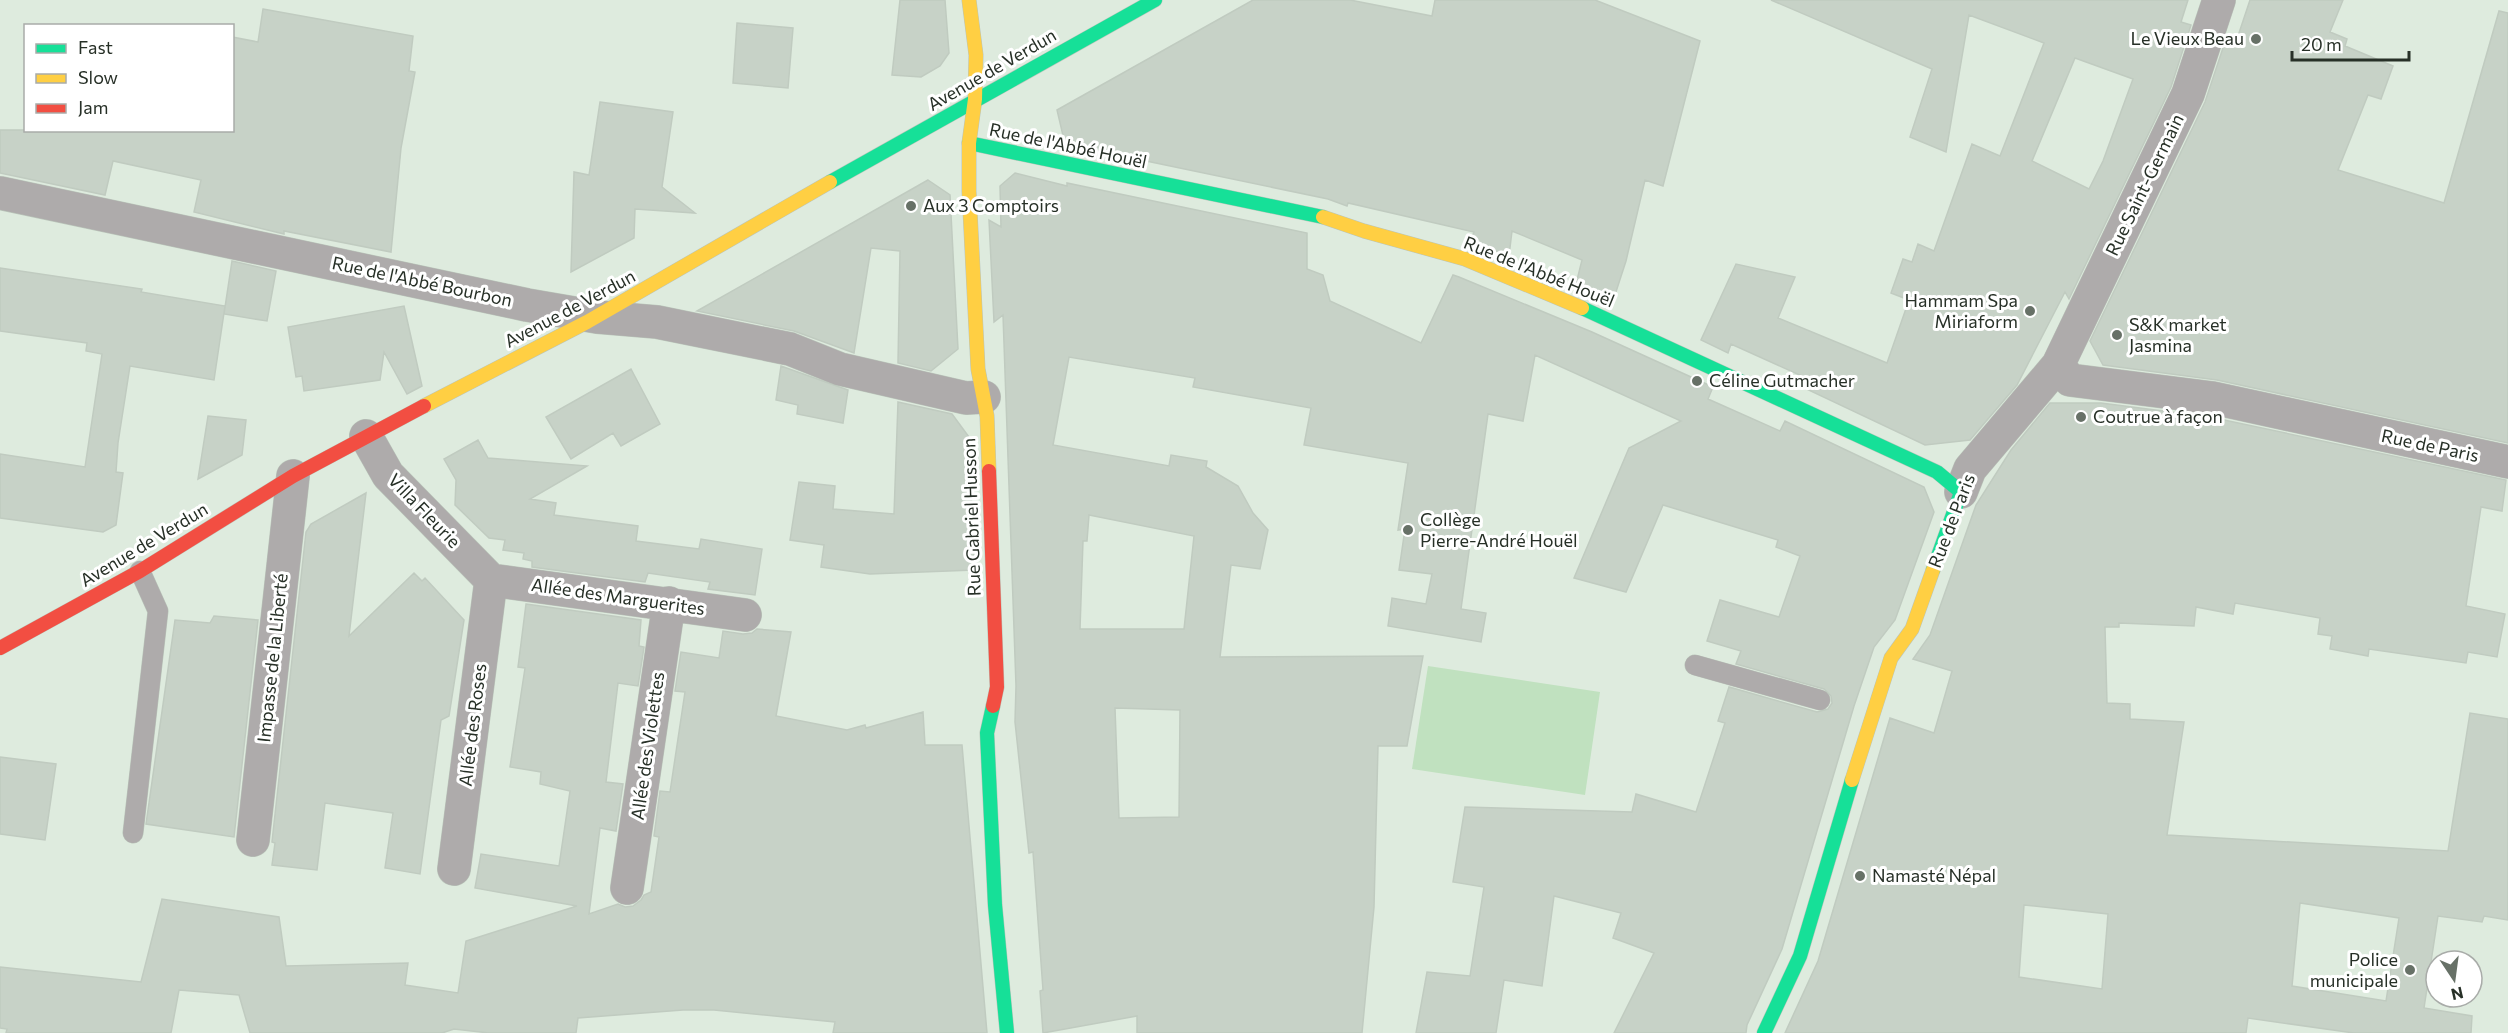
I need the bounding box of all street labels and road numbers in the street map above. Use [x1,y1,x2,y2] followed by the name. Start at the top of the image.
[923,23,1060,115] street label: Avenue de Verdun
[2100,110,2188,259] street label: Rue Saint-Germain
[987,118,1149,172] street label: Rue de l'Abbé Houël
[1461,231,1618,311] street label: Rue de l'Abbé Houël
[330,251,514,311] street label: Rue de l'Abbé Bourbon
[500,264,639,352] street label: Avenue de Verdun
[2379,424,2481,466] street label: Rue de Paris
[957,437,985,597] street label: Rue Gabriel Husson
[384,469,466,552] street label: Villa Fleurie
[1923,470,1979,571] street label: Rue de Paris
[76,497,211,591] street label: Avenue de Verdun
[252,572,292,744] street label: Impasse de la Liberté
[530,573,706,619] street label: Allée des Marguerites
[454,662,490,787] street label: Allée des Roses
[626,670,668,821] street label: Allée des Violettes

